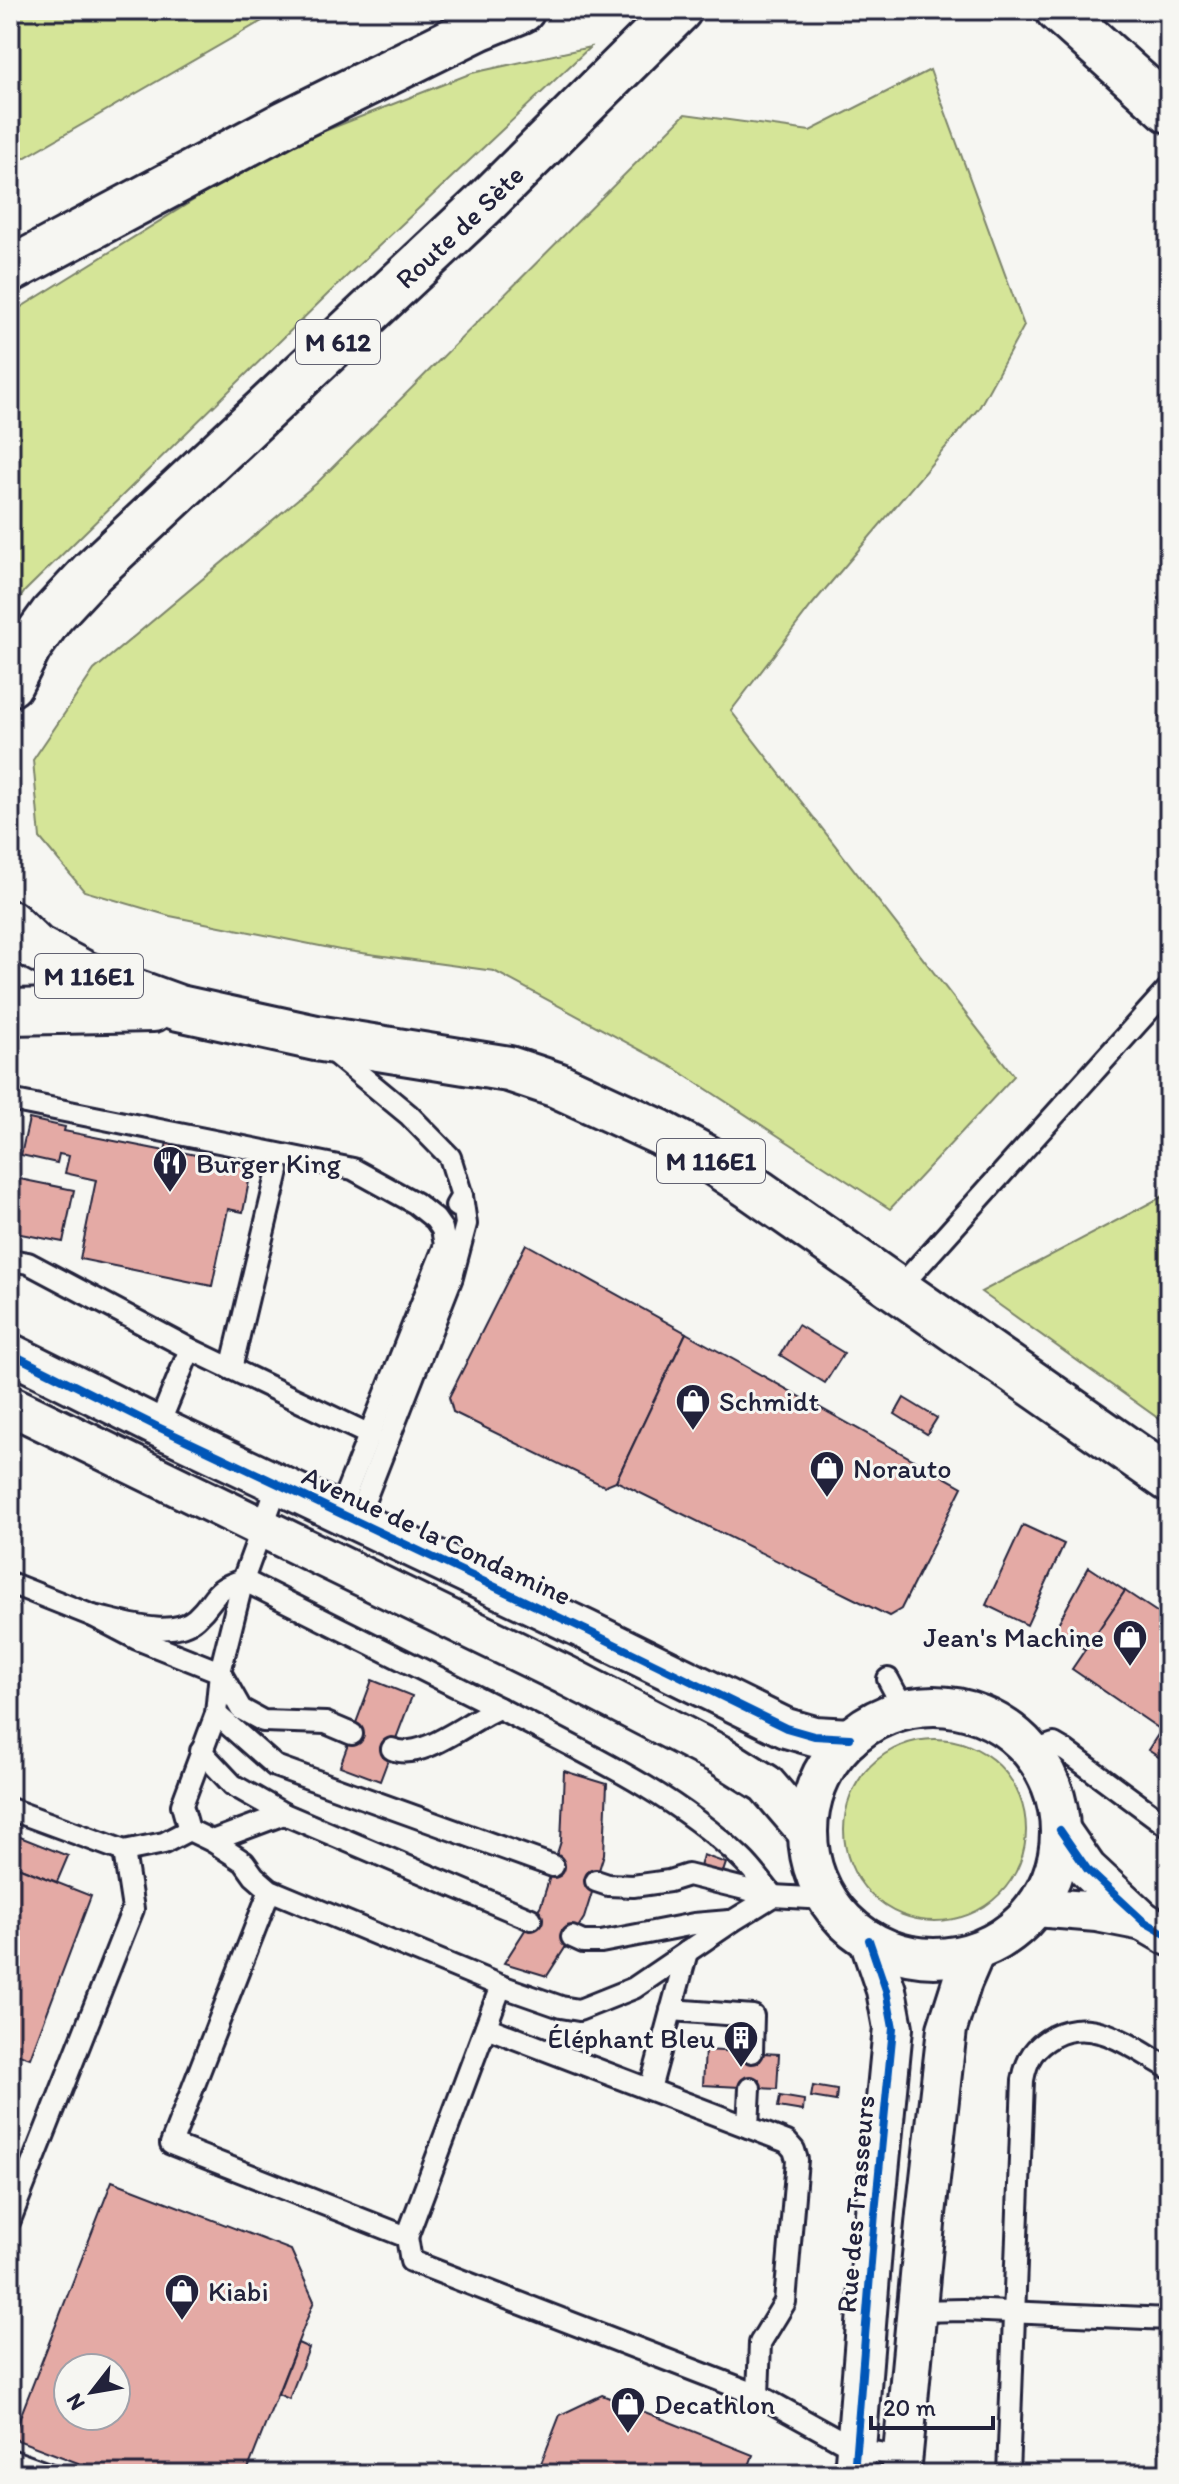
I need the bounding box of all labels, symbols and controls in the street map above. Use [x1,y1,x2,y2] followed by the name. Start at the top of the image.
[388,158,531,296] street label: Route de Sète
[296,320,380,364] road number: M 612
[35,954,143,998] road number: M 116E1
[657,1139,765,1183] road number: M 116E1
[151,1144,189,1194] restaurant icon: Burger King
[196,1146,341,1180] place label: Burger King
[674,1382,712,1432] shop icon: Schmidt
[719,1384,819,1418] place label: Schmidt
[808,1449,846,1499] shop icon: Norauto
[853,1451,952,1485] place label: Norauto
[297,1458,577,1612] street label: Avenue de la Condamine
[1111,1618,1149,1668] shop icon: Jean's Machine
[923,1620,1104,1654] place label: Jean's Machine
[722,2019,760,2069] building icon: Éléphant Bleu
[548,2021,715,2055] place label: Éléphant Bleu
[829,2094,881,2314] street label: Rue des Trasseurs
[163,2272,201,2322] shop icon: Kiabi
[208,2274,269,2308] place label: Kiabi
[52,2352,132,2432] north arrow
[871,2380,993,2430] scale bar
[609,2385,647,2435] shop icon: Decathlon
[654,2387,775,2421] place label: Decathlon
[60,2389,91,2415] text: N
[883,2393,936,2422] text: 20 m

